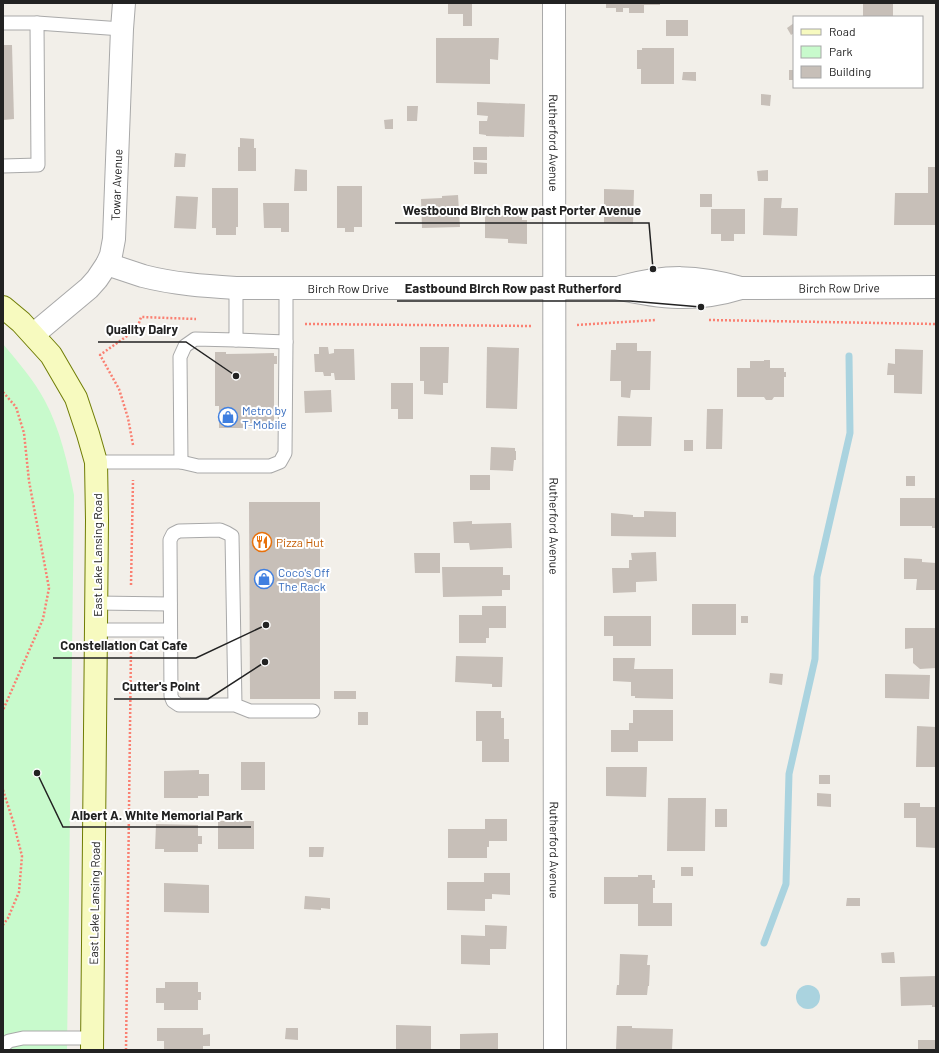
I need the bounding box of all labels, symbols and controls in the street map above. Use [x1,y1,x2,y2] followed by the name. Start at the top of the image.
[793,16,923,88] legend
[829,24,856,38] text: Road
[829,44,853,58] text: Park
[829,64,871,78] text: Building
[547,94,561,192] street label: Rutherford Avenue
[108,149,124,221] street label: Towar Avenue
[395,198,649,223] callout: Westbound Birch Row past Porter Avenue
[403,202,641,218] text: Westbound Birch Row past Porter Avenue
[397,276,630,301] callout: Eastbound Birch Row past Rutherford
[405,280,621,296] text: Eastbound Birch Row past Rutherford
[798,280,880,295] street label: Birch Row Drive
[307,281,389,295] street label: Birch Row Drive
[98,317,186,342] callout: Quality Dairy
[106,321,178,337] text: Quality Dairy
[242,403,287,431] place label: Metro by T-Mobile
[217,406,239,428] shop icon: Metro by T-Mobile
[547,477,562,575] street label: Rutherford Avenue
[90,493,104,617] street label: East Lake Lansing Road
[251,531,273,553] restaurant icon: Pizza Hut
[276,535,324,549] place label: Pizza Hut
[278,565,330,593] place label: Coco's Off The Rack
[253,568,275,590] shop icon: Coco's Off The Rack
[53,633,196,658] callout: Constellation Cat Cafe
[60,637,188,653] text: Constellation Cat Cafe
[114,674,208,699] callout: Cutter's Point
[122,678,200,694] text: Cutter's Point
[548,801,562,899] street label: Rutherford Avenue
[63,802,251,827] callout: Albert A. White Memorial Park
[71,807,243,823] text: Albert A. White Memorial Park
[86,841,102,965] street label: East Lake Lansing Road

